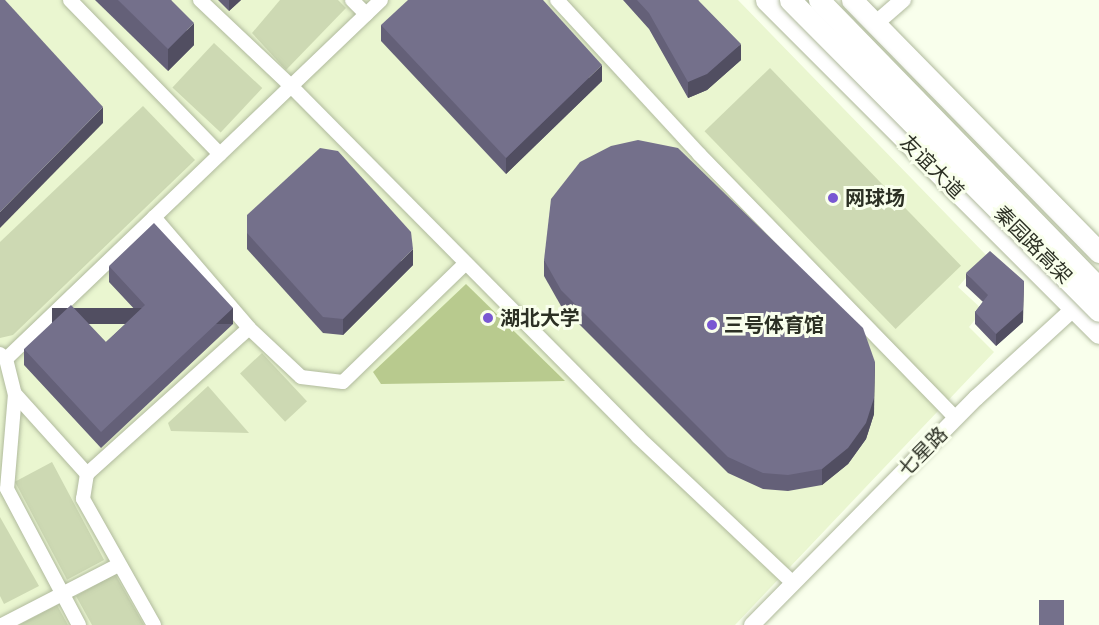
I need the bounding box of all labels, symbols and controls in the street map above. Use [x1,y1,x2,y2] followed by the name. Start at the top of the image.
[895,130,969,204] street label: 友谊大道
[845,186,905,210] place label: 网球场
[826,191,840,205] marker: 网球场
[989,201,1077,289] street label: 秦园路高架
[500,306,580,330] place label: 湖北大学
[481,311,495,325] marker: 湖北大学
[724,313,824,337] place label: 三号体育馆
[705,318,719,332] marker: 三号体育馆
[893,422,953,482] street label: 七星路

